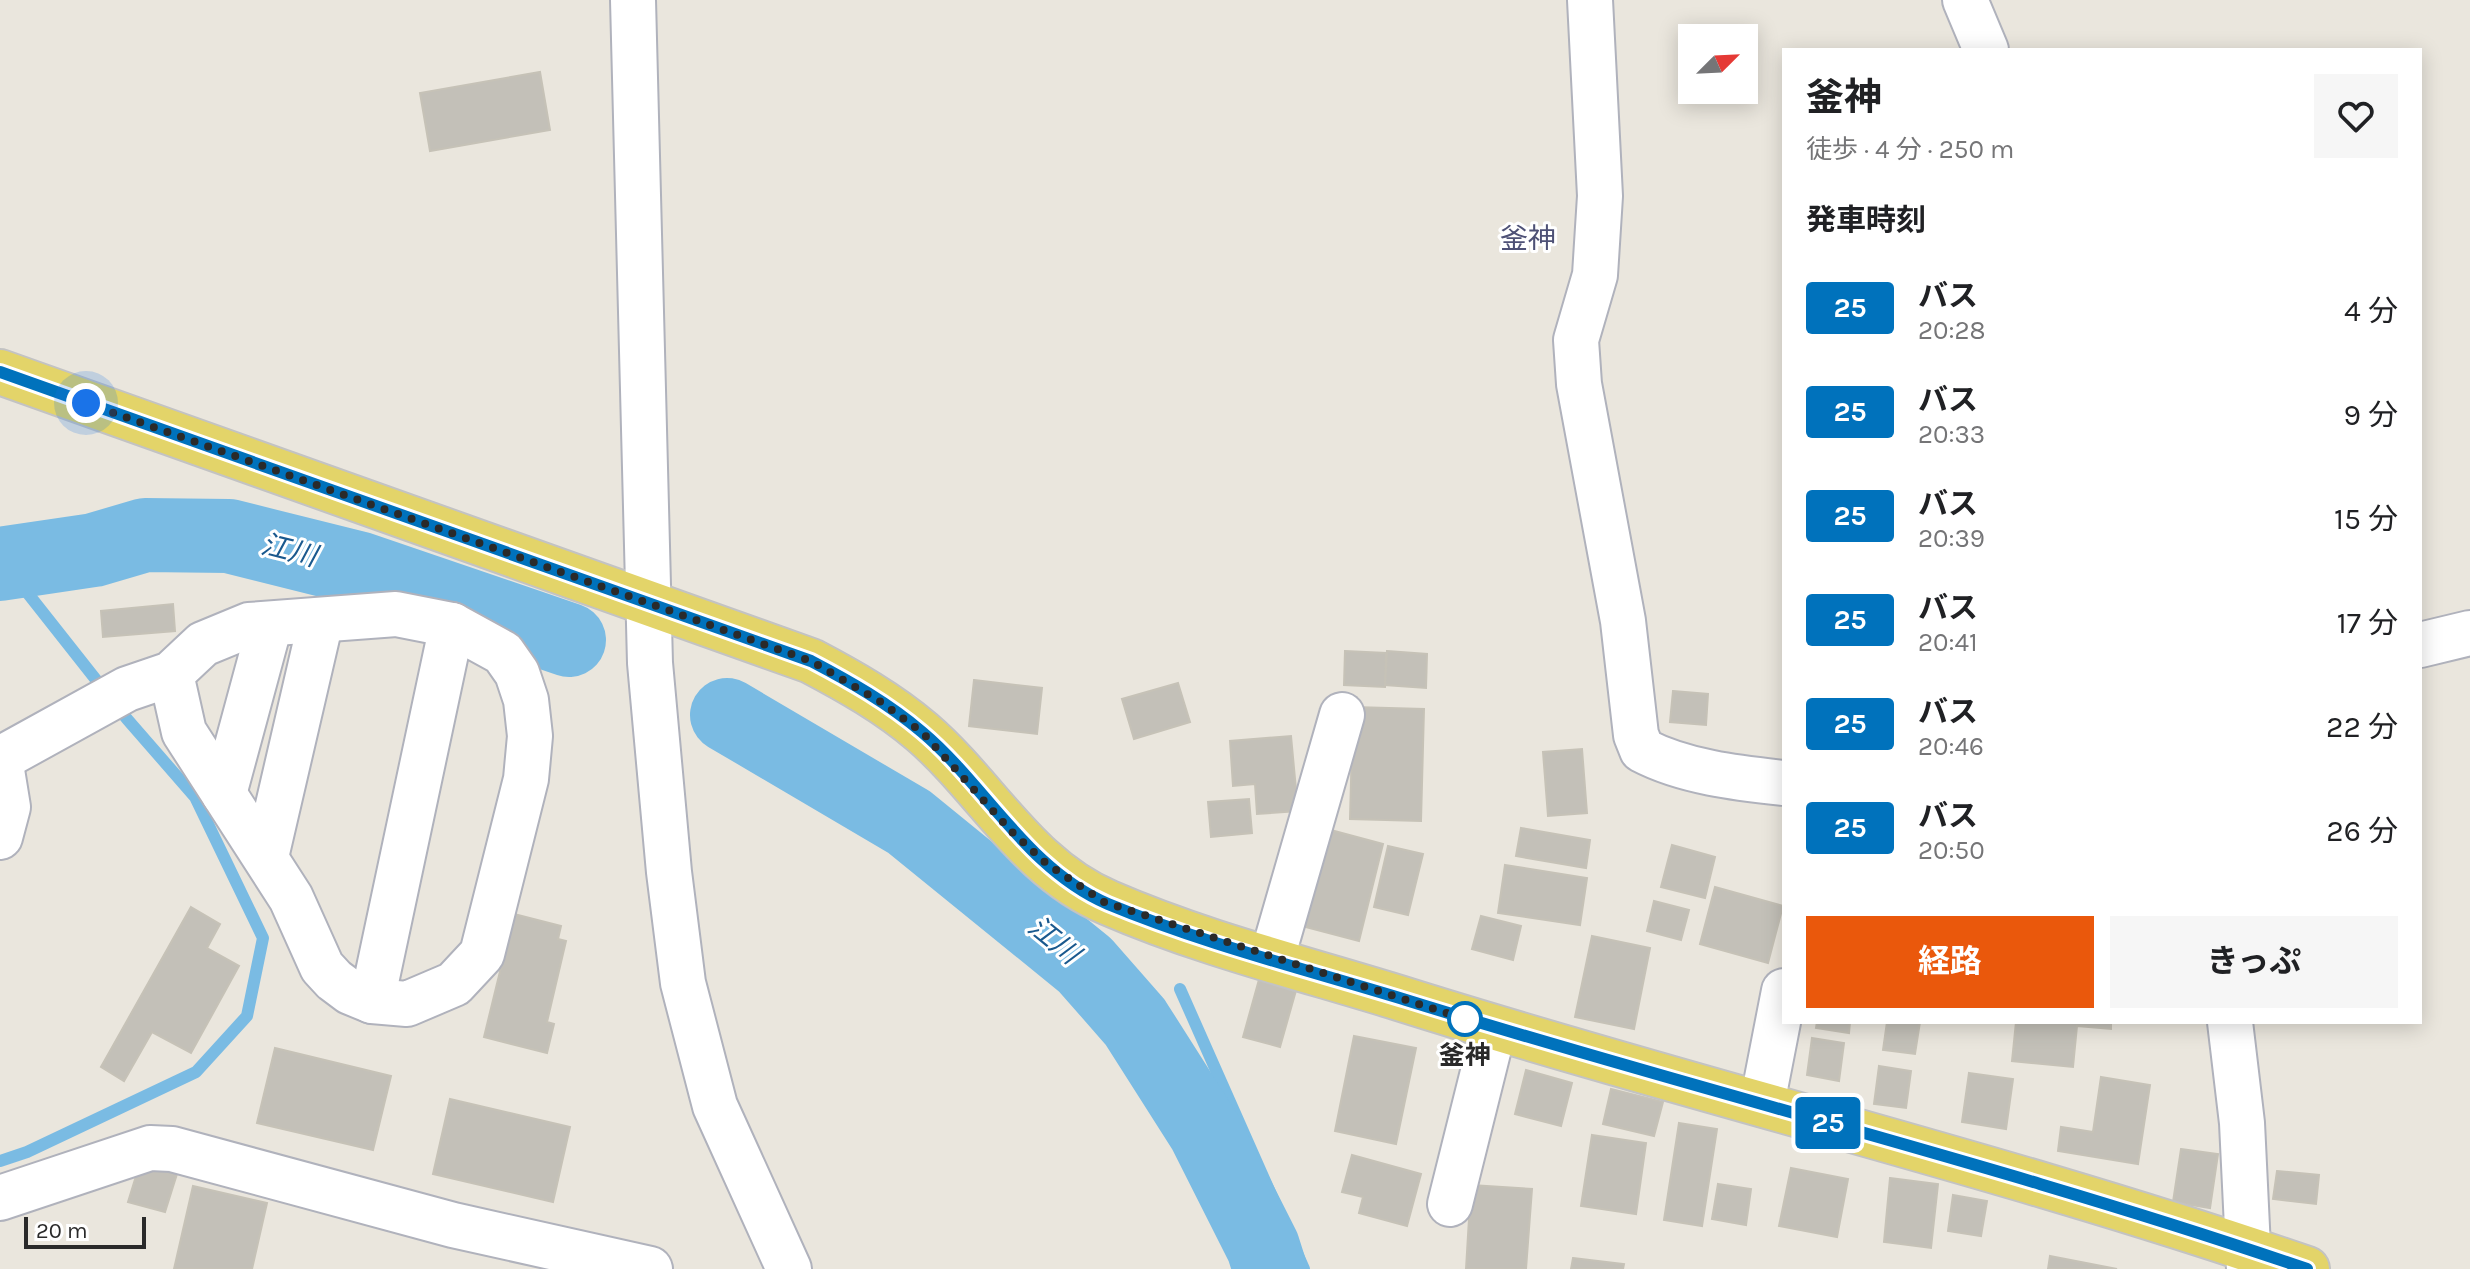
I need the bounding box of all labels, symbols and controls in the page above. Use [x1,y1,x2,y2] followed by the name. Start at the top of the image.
[1678,24,1758,104] north arrow
[1678,24,1758,104] map controls
[2314,74,2398,158] button: heart
[1806,75,1882,120] text: 釜神
[1806,134,2014,165] text: 徒歩 · 4 分 · 250 m
[1806,202,1926,238] text: 発車時刻
[1500,222,1556,255] district label: 釜神
[1918,278,1978,314] text: バス
[1833,291,1867,324] text: 25
[2344,293,2398,329] text: 4 分
[1918,315,1986,346] text: 20:28
[1918,382,1978,418] text: バス
[66,383,106,423] your location
[1833,395,1867,428] text: 25
[2343,397,2398,433] text: 9 分
[1918,419,1985,450] text: 20:33
[1918,486,1978,522] text: バス
[1833,499,1867,532] text: 25
[2334,501,2398,537] text: 15 分
[1918,523,1985,554] text: 20:39
[258,527,323,574] water label: 江川
[1918,590,1978,626] text: バス
[1833,603,1867,636] text: 25
[2337,605,2398,641] text: 17 分
[1918,627,1978,658] text: 20:41
[1918,694,1978,730] text: バス
[1833,707,1867,740] text: 25
[2326,709,2398,745] text: 22 分
[1918,731,1984,762] text: 20:46
[1918,798,1978,834] text: バス
[1833,811,1867,844] text: 25
[2326,813,2398,849] text: 26 分
[1918,835,1985,866] text: 20:50
[1022,910,1088,972] water label: 江川
[1806,916,2094,1008] button: 経路
[2110,916,2398,1008] button: きっぷ
[1448,1002,1482,1036] marker: 釜神
[1439,1040,1491,1071] place label: 釜神
[1792,1097,1864,1149] line badge: 25
[1811,1106,1845,1139] text: 25
[24,1213,146,1249] scale bar
[36,1218,88,1244] text: 20 m

